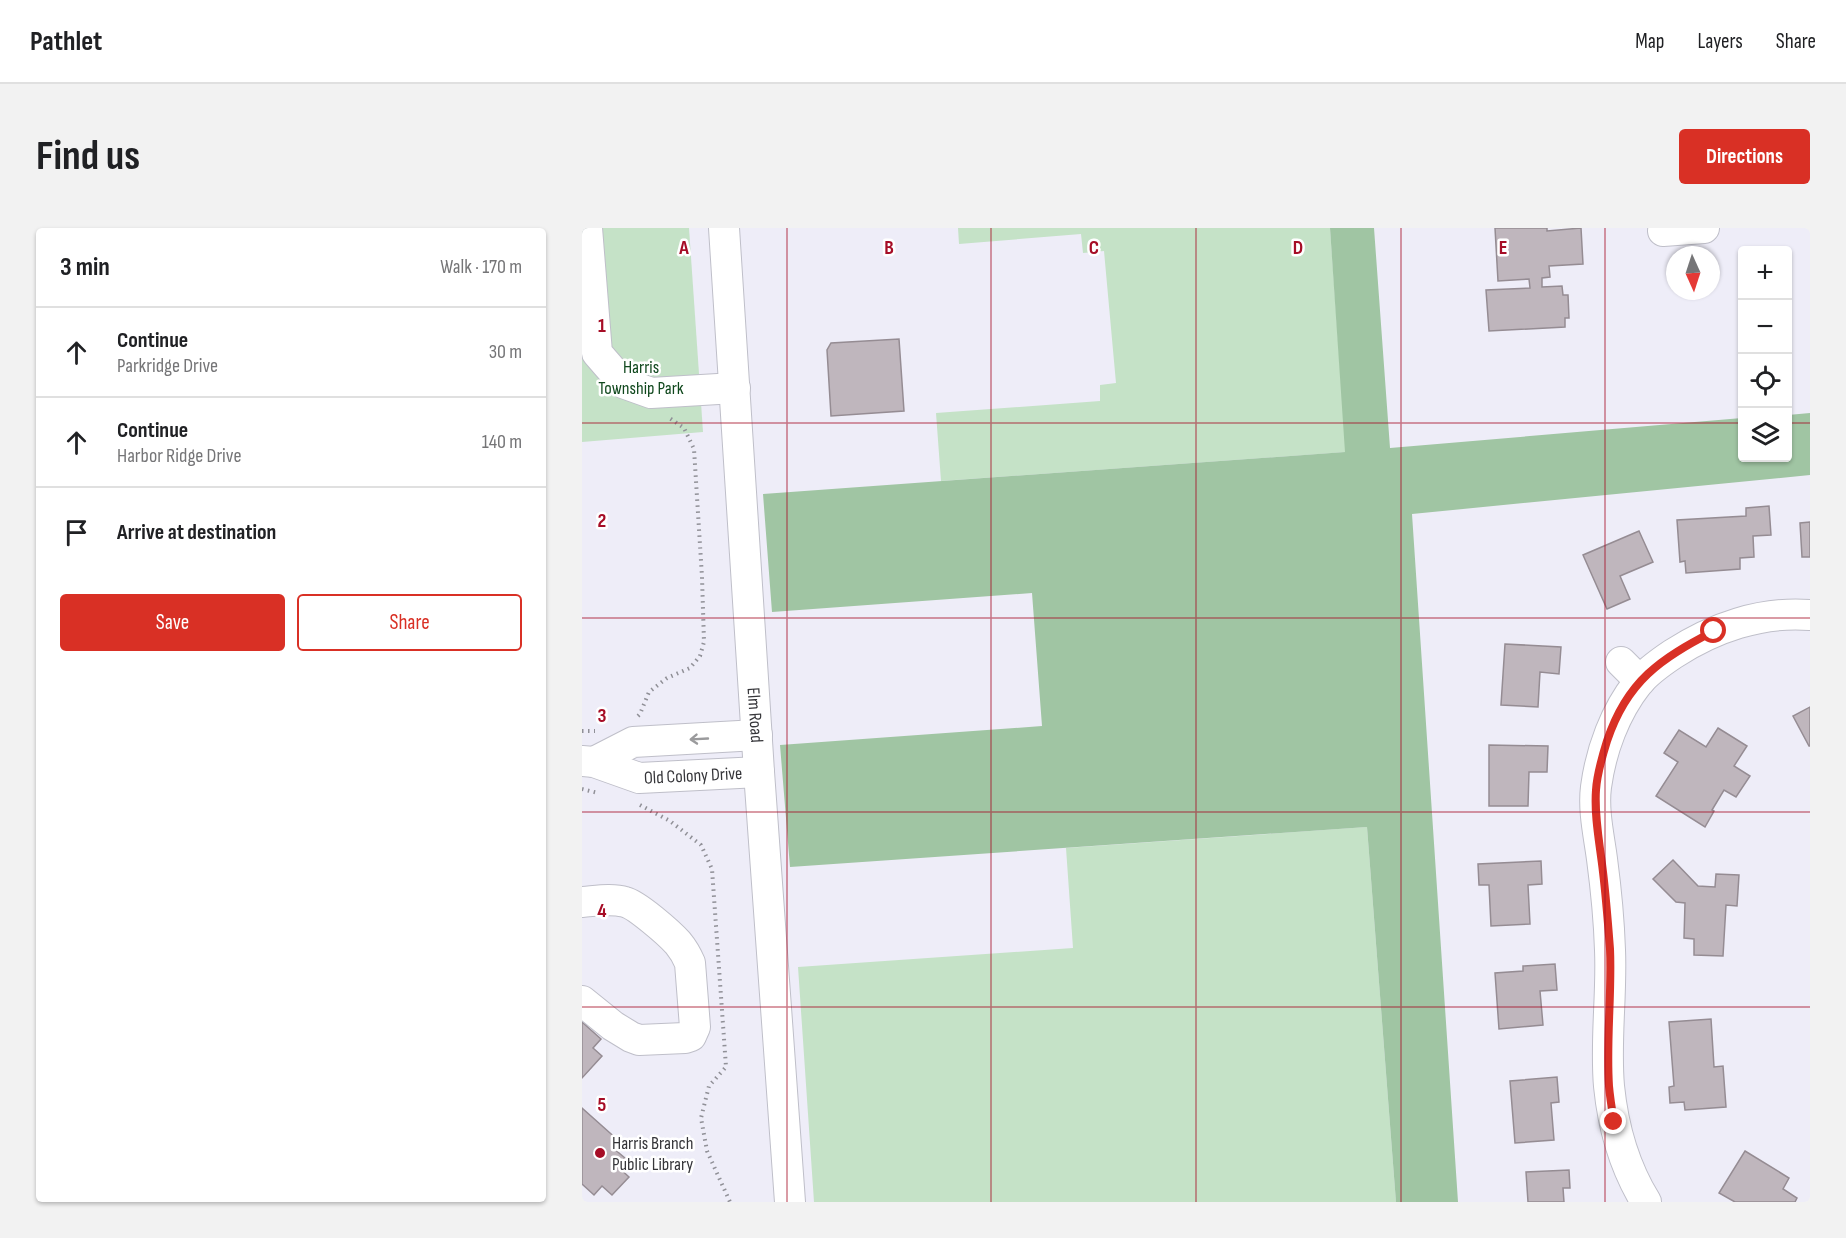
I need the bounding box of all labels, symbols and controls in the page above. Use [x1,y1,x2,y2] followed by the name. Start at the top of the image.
[30,25,102,58] text: Pathlet
[1635,29,1664,54] text: Map
[1697,29,1743,54] text: Layers
[1776,29,1816,54] text: Share
[1679,129,1810,184] button: Directions
[36,131,140,182] text: Find us
[678,236,689,260] text: A
[884,236,894,260] text: B
[1089,236,1099,260] text: C
[1293,236,1303,260] text: D
[1499,236,1507,260] text: E
[1666,246,1720,300] north arrow
[1738,246,1792,462] map controls
[1738,246,1792,300] button: +
[60,252,110,283] text: 3 min
[440,255,522,279] text: Walk · 170 m
[1738,300,1792,354] button: −
[598,314,606,338] text: 1
[117,327,188,354] text: Continue
[60,336,93,369] icon: ahead
[489,340,522,364] text: 30 m
[117,354,218,378] text: Parkridge Drive
[1738,354,1792,408] button: locate
[598,357,684,399] park label: Harris Township Park
[1738,408,1792,462] button: layers
[117,417,188,444] text: Continue
[60,426,93,459] icon: ahead
[482,430,522,454] text: 140 m
[117,444,241,468] text: Harbor Ridge Drive
[598,509,606,533] text: 2
[60,516,93,549] icon: arrive
[117,519,276,546] text: Arrive at destination
[60,594,285,651] button: Save
[297,594,522,651] button: Share
[1700,617,1726,643] route start
[743,687,767,743] street label: Elm Road
[598,704,607,728] text: 3
[689,733,709,744] one-way arrow
[643,763,743,789] street label: Old Colony Drive
[597,899,607,923] text: 4
[598,1093,607,1117] text: 5
[1600,1108,1626,1134] route end
[612,1133,694,1175] place label: Harris Branch Public Library
[593,1146,607,1160] marker: Harris Branch Public Library

